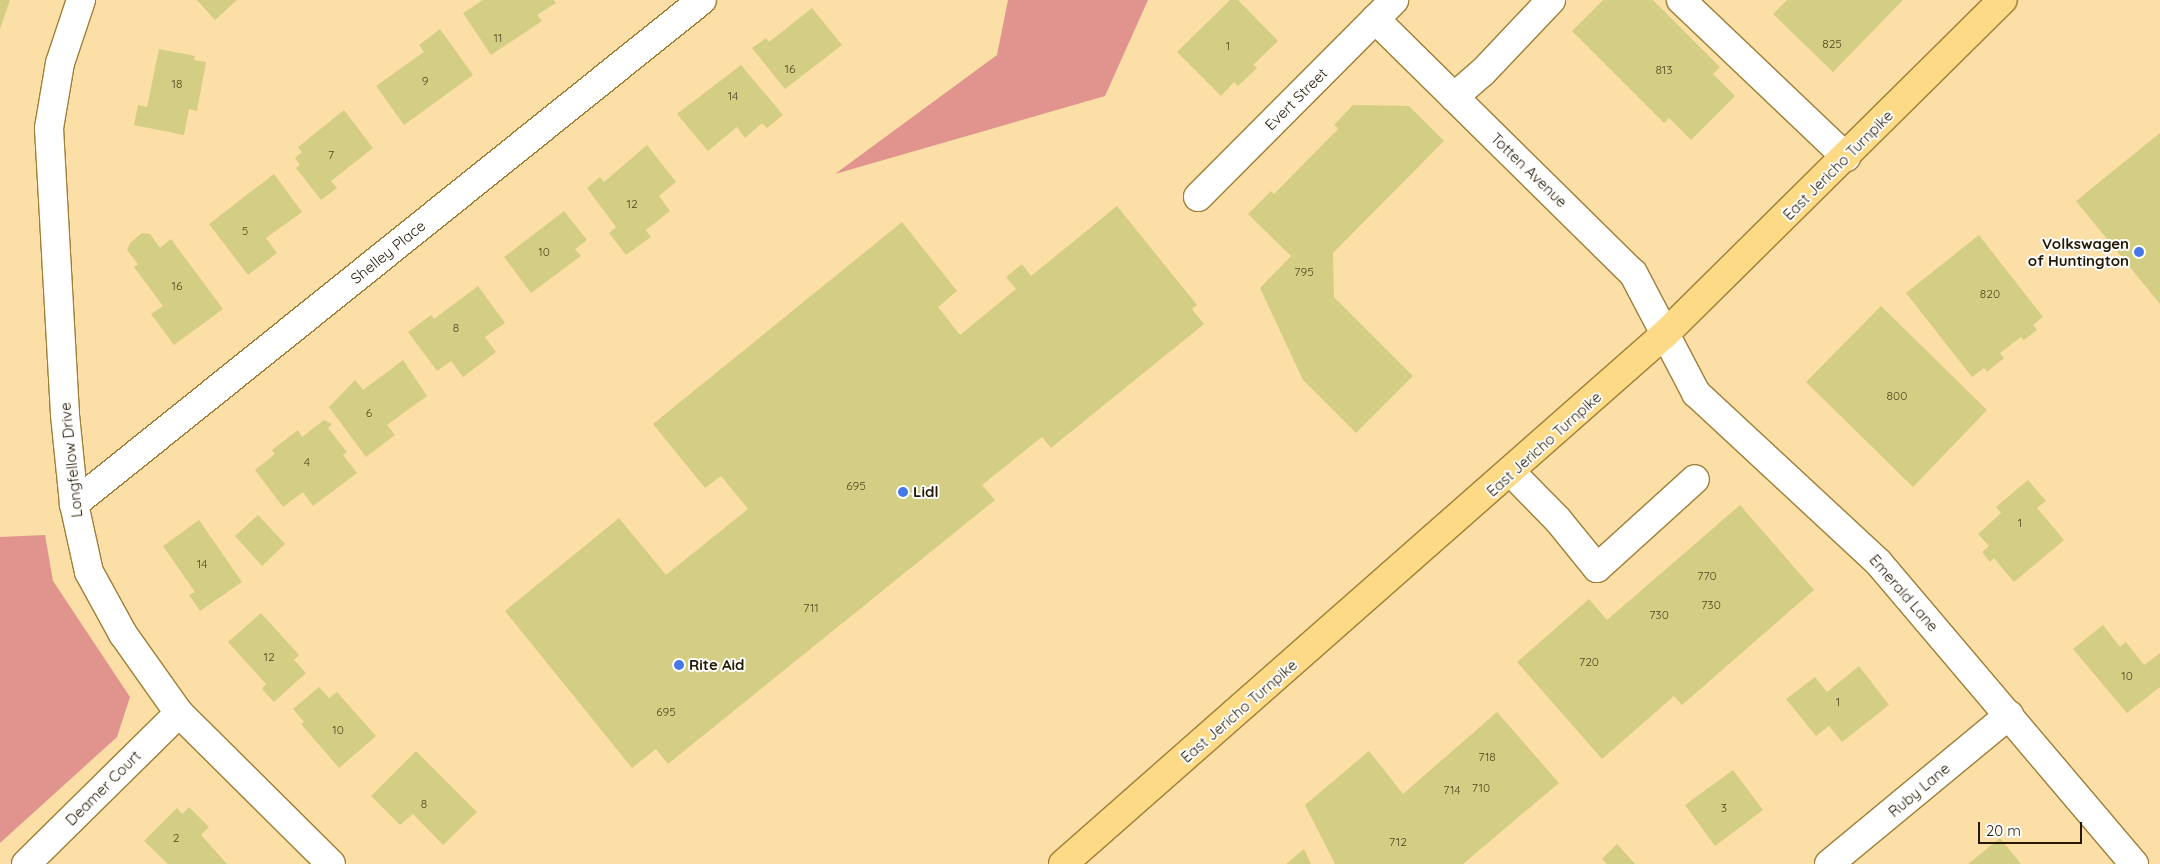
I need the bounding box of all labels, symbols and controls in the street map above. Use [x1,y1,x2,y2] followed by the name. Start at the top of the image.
[494,31,502,45] house number: 11
[1822,37,1842,51] house number: 825
[1226,39,1230,53] house number: 1
[785,62,795,76] house number: 16
[1655,63,1673,77] house number: 813
[1261,64,1331,134] street label: Evert Street
[422,74,428,88] house number: 9
[172,77,182,91] house number: 18
[728,89,738,103] house number: 14
[1779,106,1897,224] street label: East Jericho Turnpike
[1487,129,1571,211] street label: Totten Avenue
[328,148,334,162] house number: 7
[626,197,638,211] house number: 12
[347,216,429,288] street label: Shelley Place
[242,224,248,238] house number: 5
[2028,234,2129,269] place label: Volkswagen of Huntington
[538,245,550,259] house number: 10
[2133,246,2145,258] marker: Volkswagen of Huntington
[1294,265,1314,279] house number: 795
[172,279,182,293] house number: 16
[1980,287,2000,301] house number: 820
[453,321,459,335] house number: 8
[1483,388,1605,500] street label: East Jericho Turnpike
[1887,389,1907,403] house number: 800
[56,402,86,518] street label: Longfellow Drive
[366,406,372,420] house number: 6
[304,455,310,469] house number: 4
[846,479,866,493] house number: 695
[913,483,938,501] place label: Lidl
[897,486,909,498] marker: Lidl
[2018,516,2022,530] house number: 1
[1866,551,1942,635] street label: Emerald Lane
[197,557,207,571] house number: 14
[1697,569,1717,583] house number: 770
[1701,598,1721,612] house number: 730
[803,601,819,615] house number: 711
[1649,608,1669,622] house number: 730
[263,650,275,664] house number: 12
[1579,655,1599,669] house number: 720
[689,656,744,674] place label: Rite Aid
[1177,656,1301,766] street label: East Jericho Turnpike
[673,659,685,671] marker: Rite Aid
[2121,669,2133,683] house number: 10
[1836,695,1840,709] house number: 1
[656,705,676,719] house number: 695
[332,723,344,737] house number: 10
[62,747,144,829] street label: Deamer Court
[1478,750,1496,764] house number: 718
[1885,759,1953,821] street label: Ruby Lane
[1472,781,1490,795] house number: 710
[1443,783,1461,797] house number: 714
[421,797,427,811] house number: 8
[1721,801,1727,815] house number: 3
[1980,812,2084,844] scale bar
[1986,821,2021,840] text: 20 m
[173,831,179,845] house number: 2
[1389,835,1407,849] house number: 712

